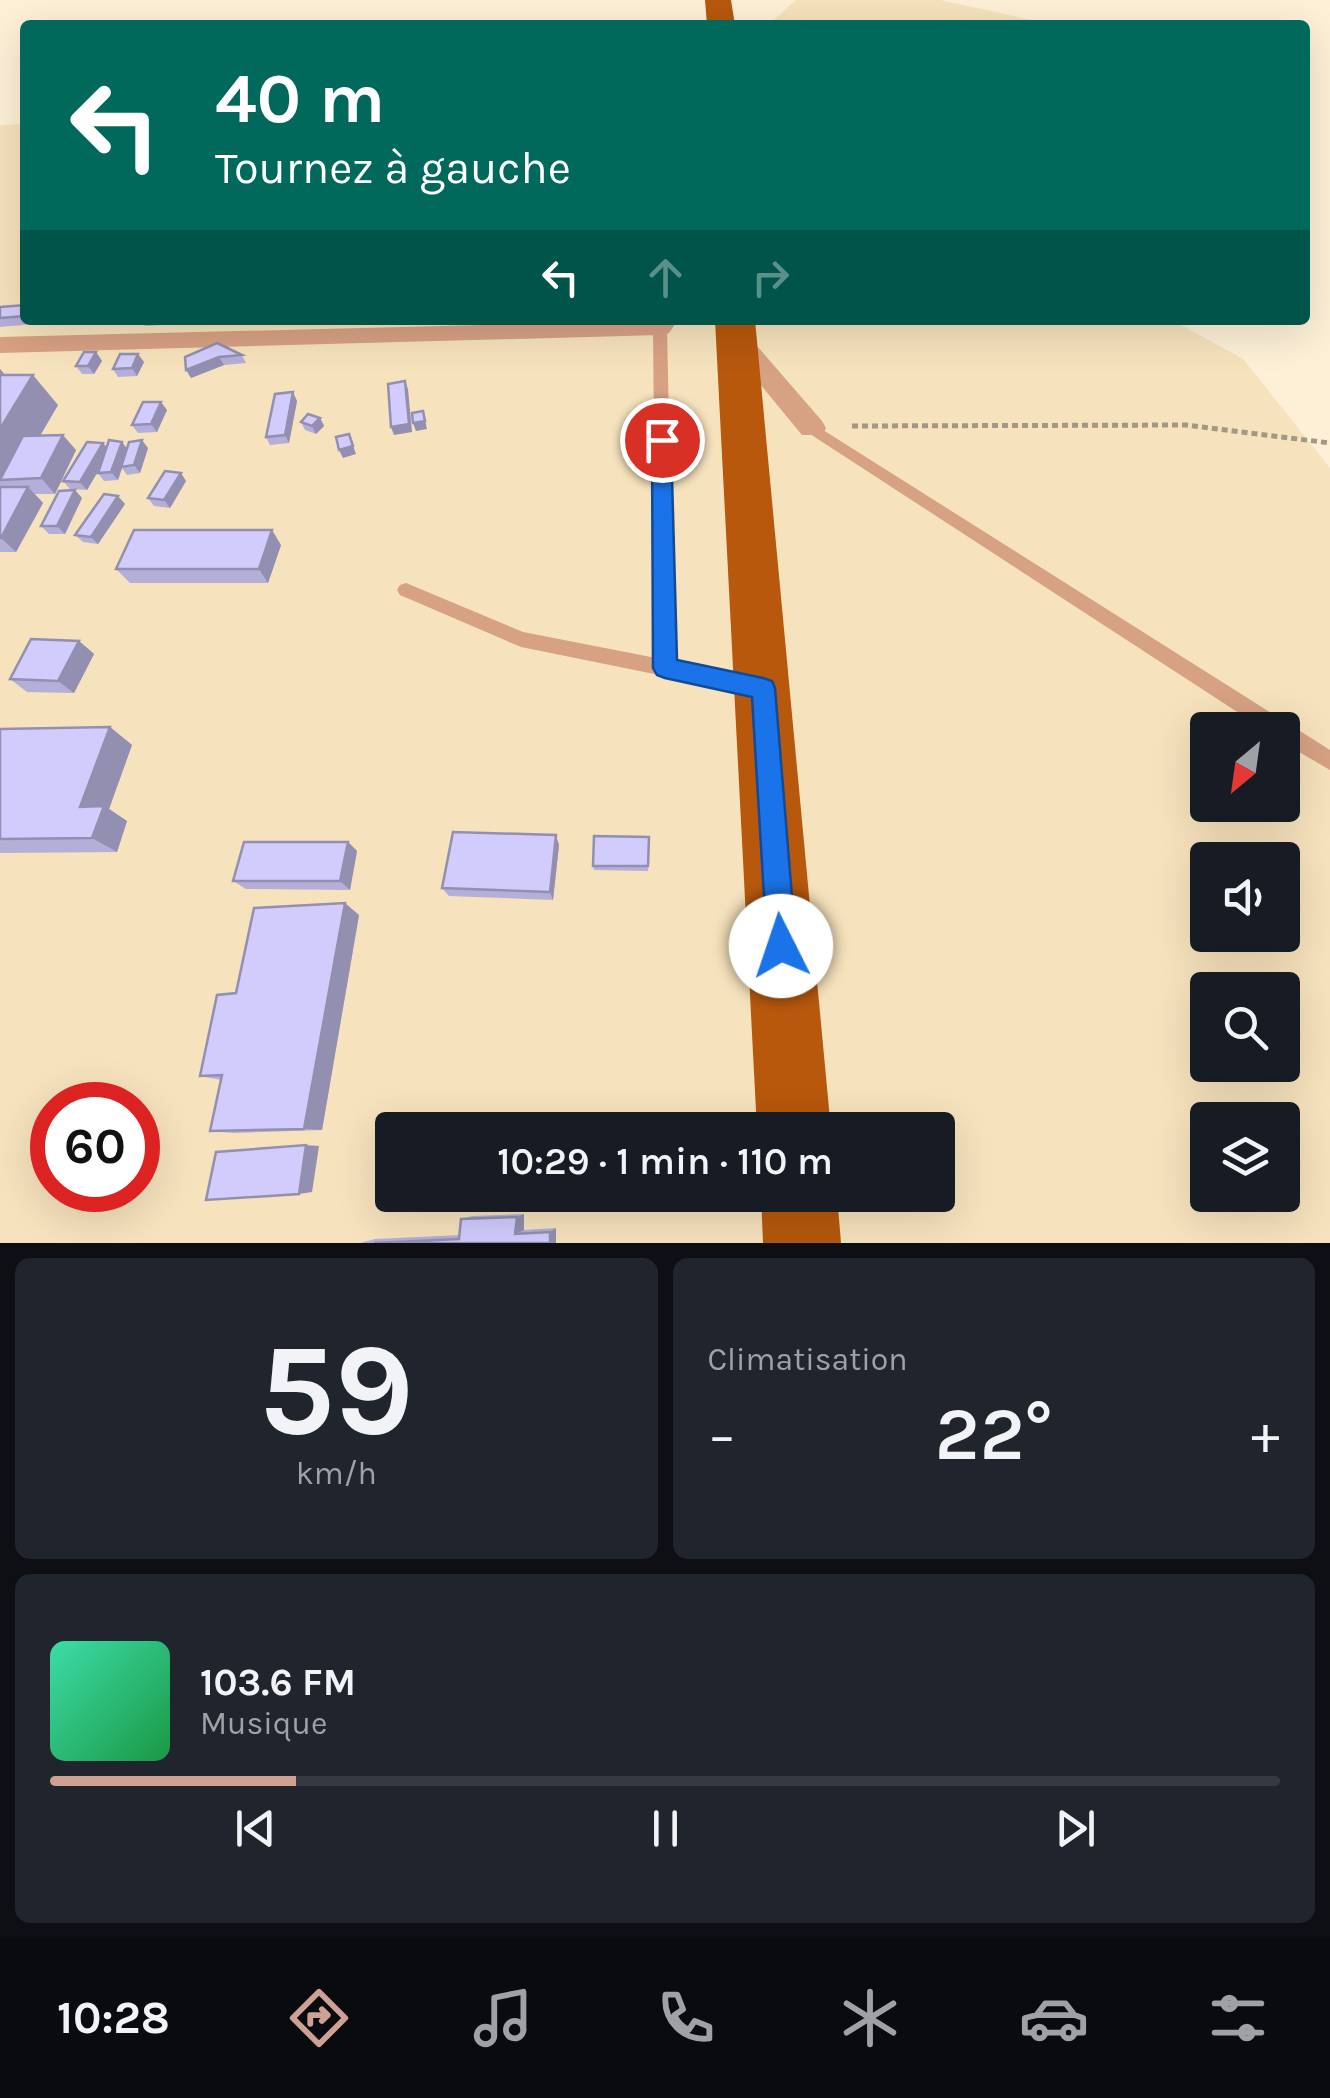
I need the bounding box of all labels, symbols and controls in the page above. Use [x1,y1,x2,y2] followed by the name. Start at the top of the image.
[215,58,385,140] text: 40 m
[50,60,180,190] icon: left
[215,142,571,194] text: Tournez à gauche
[533,250,588,305] icon: left
[638,250,693,305] icon: ahead
[743,250,798,305] icon: right
[620,398,705,483] pin
[635,413,690,468] icon: arrive
[1190,712,1300,822] north arrow
[1190,712,1300,1212] map controls
[1190,842,1300,952] button: sound
[729,894,833,998] position arrow
[1190,972,1300,1082] button: search
[30,1082,160,1212] speed limit sign: 60
[1190,1102,1300,1212] button: layers
[497,1139,833,1184] text: 10:29 · 1 min · 110 m
[259,1314,414,1466] text: 59
[708,1341,908,1378] text: Climatisation
[935,1390,1053,1478] text: 22°
[708,1403,736,1467] text: −
[1251,1403,1280,1467] text: +
[296,1455,377,1492] text: km/h
[200,1660,356,1705] text: 103.6 FM
[200,1705,327,1742] text: Musique
[228,1801,283,1856] icon: previous
[638,1801,693,1856] icon: pause
[1048,1801,1103,1856] icon: next
[284,1983,354,2053] icon: directions
[468,1983,538,2053] icon: music
[651,1983,721,2053] icon: phone
[835,1983,905,2053] icon: climate
[1019,1983,1089,2053] icon: car
[1203,1983,1273,2053] icon: filters
[57,1992,170,2044] text: 10:28

